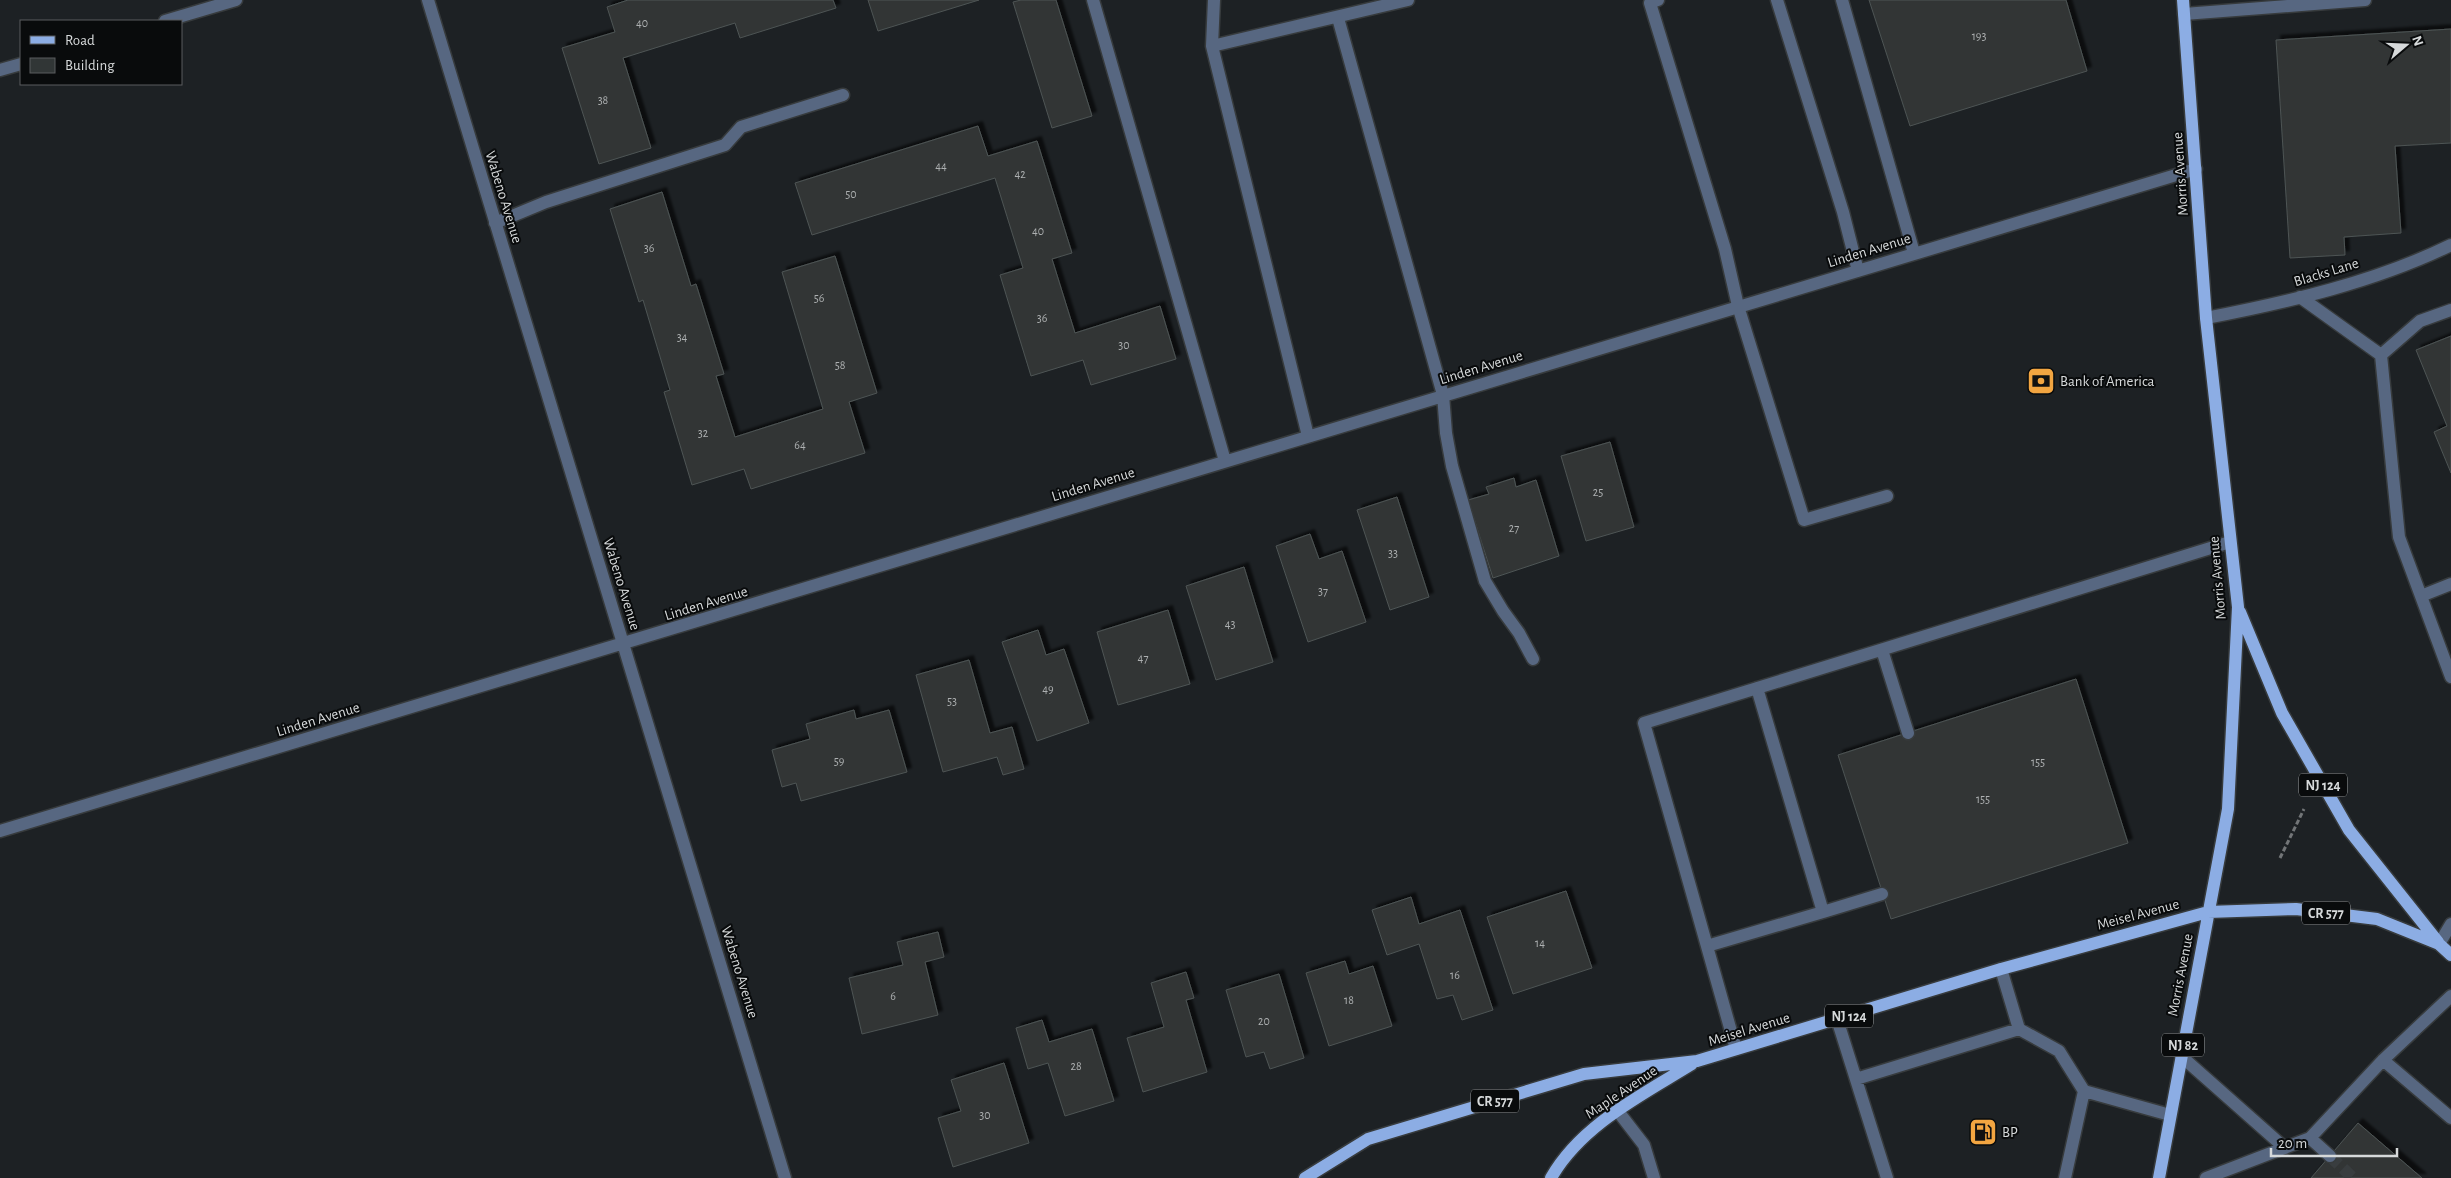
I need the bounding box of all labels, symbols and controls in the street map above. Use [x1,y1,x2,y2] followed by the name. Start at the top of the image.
[636,17,648,29] house number: 40
[20,20,182,85] legend
[2381,20,2431,70] north arrow
[1972,30,1986,42] house number: 193
[65,33,95,48] text: Road
[2409,34,2426,48] text: N
[65,58,115,73] text: Building
[598,94,609,106] house number: 38
[2170,132,2191,216] street label: Morris Avenue
[482,149,525,245] street label: Wabeno Avenue
[935,160,947,172] house number: 44
[1014,168,1026,180] house number: 42
[845,188,857,200] house number: 50
[1032,225,1044,237] house number: 40
[1826,231,1913,270] street label: Linden Avenue
[644,242,655,254] house number: 36
[2292,255,2360,289] street label: Blacks Lane
[814,292,825,304] house number: 56
[1037,312,1048,324] house number: 36
[677,331,688,343] house number: 34
[1118,339,1130,351] house number: 30
[1438,348,1525,387] street label: Linden Avenue
[835,359,846,371] house number: 58
[2026,366,2056,396] bank icon: Bank of America
[2060,374,2155,389] place label: Bank of America
[698,427,709,439] house number: 32
[794,439,806,451] house number: 64
[1050,465,1137,504] street label: Linden Avenue
[1593,486,1603,498] house number: 25
[1509,522,1519,534] house number: 27
[2206,535,2229,620] street label: Morris Avenue
[600,536,643,632] street label: Wabeno Avenue
[1388,547,1398,559] house number: 33
[663,584,750,623] street label: Linden Avenue
[1318,585,1328,597] house number: 37
[1225,618,1235,630] house number: 43
[1138,652,1148,664] house number: 47
[1042,683,1054,695] house number: 49
[947,695,957,707] house number: 53
[275,700,362,739] street label: Linden Avenue
[834,755,845,767] house number: 59
[2031,756,2045,768] house number: 155
[2299,774,2347,796] road number: NJ 124
[1976,793,1990,805] house number: 155
[2095,896,2181,933] street label: Meisel Avenue
[2302,901,2350,924] road number: CR 577
[718,924,761,1020] street label: Wabeno Avenue
[2165,932,2196,1018] street label: Morris Avenue
[1535,937,1545,949] house number: 14
[1450,969,1460,981] house number: 16
[890,990,896,1002] house number: 6
[1344,994,1354,1006] house number: 18
[1825,1004,1873,1028] road number: NJ 124
[1707,1010,1792,1049] street label: Meisel Avenue
[1258,1015,1270,1027] house number: 20
[2162,1034,2204,1056] road number: NJ 82
[1070,1060,1082,1072] house number: 28
[1583,1063,1660,1122] street label: Maple Avenue
[1471,1090,1519,1112] road number: CR 577
[979,1109,991,1121] house number: 30
[1968,1117,1998,1147] fuel station icon: BP
[2002,1125,2018,1140] place label: BP
[2271,1126,2397,1158] scale bar
[2278,1136,2307,1151] text: 20 m

